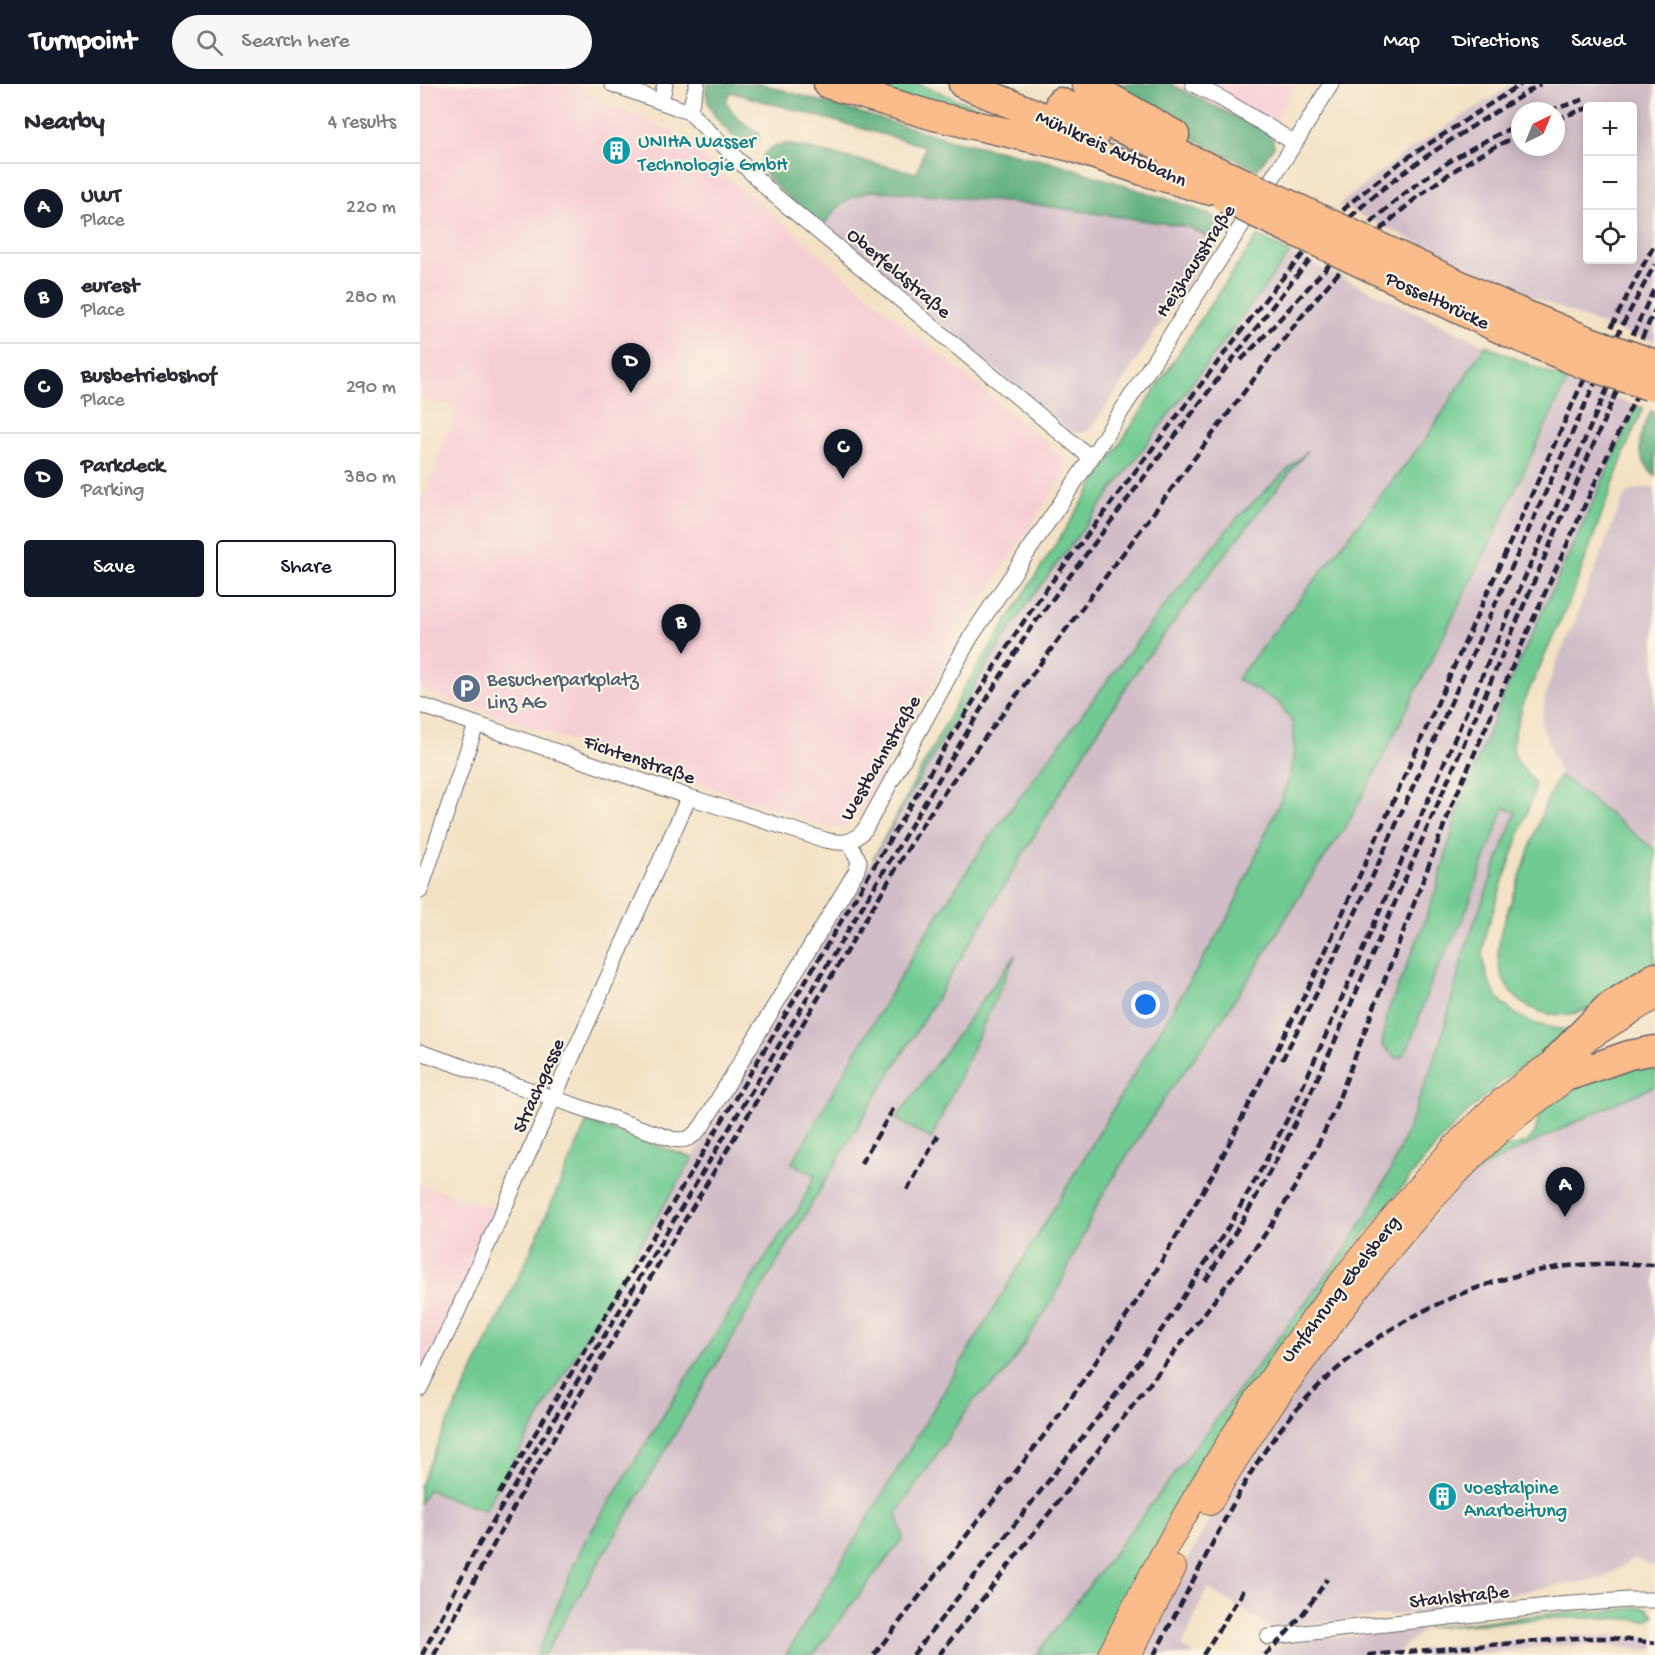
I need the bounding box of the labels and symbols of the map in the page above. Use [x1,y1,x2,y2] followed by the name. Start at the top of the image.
[1511,102,1565,156] north arrow
[1032,107,1190,194] street label: Mühlkreis Autobahn
[637,132,788,178] place label: UNIHA Wasser Technologie GmbH
[601,135,633,167] building icon: UNIHA Wasser Technologie GmbH
[1152,201,1242,323] street label: Heizhausstraße
[841,224,955,325] street label: Oberfeldstraße
[1380,268,1493,337] street label: Posseltbrücke
[612,344,650,393] pin: D
[824,430,862,479] pin: C
[662,604,700,654] pin: B
[486,670,640,716] place label: Besucherparkplatz Linz AG
[450,673,482,705] parking icon: Besucherparkplatz Linz AG
[837,691,928,826] street label: Westbahnstraße
[579,731,698,791] street label: Fichtenstraße
[1131,990,1160,1019] your location
[509,1035,571,1137] street label: Strachgasse
[1546,1168,1584,1217] pin: A
[1277,1212,1406,1368] street label: Umfahrung Ebelsberg
[1464,1478,1567,1524] place label: voestalpine Anarbeitung
[1427,1481,1459,1513] building icon: voestalpine Anarbeitung
[1408,1582,1511,1615] street label: Stahlstraße

